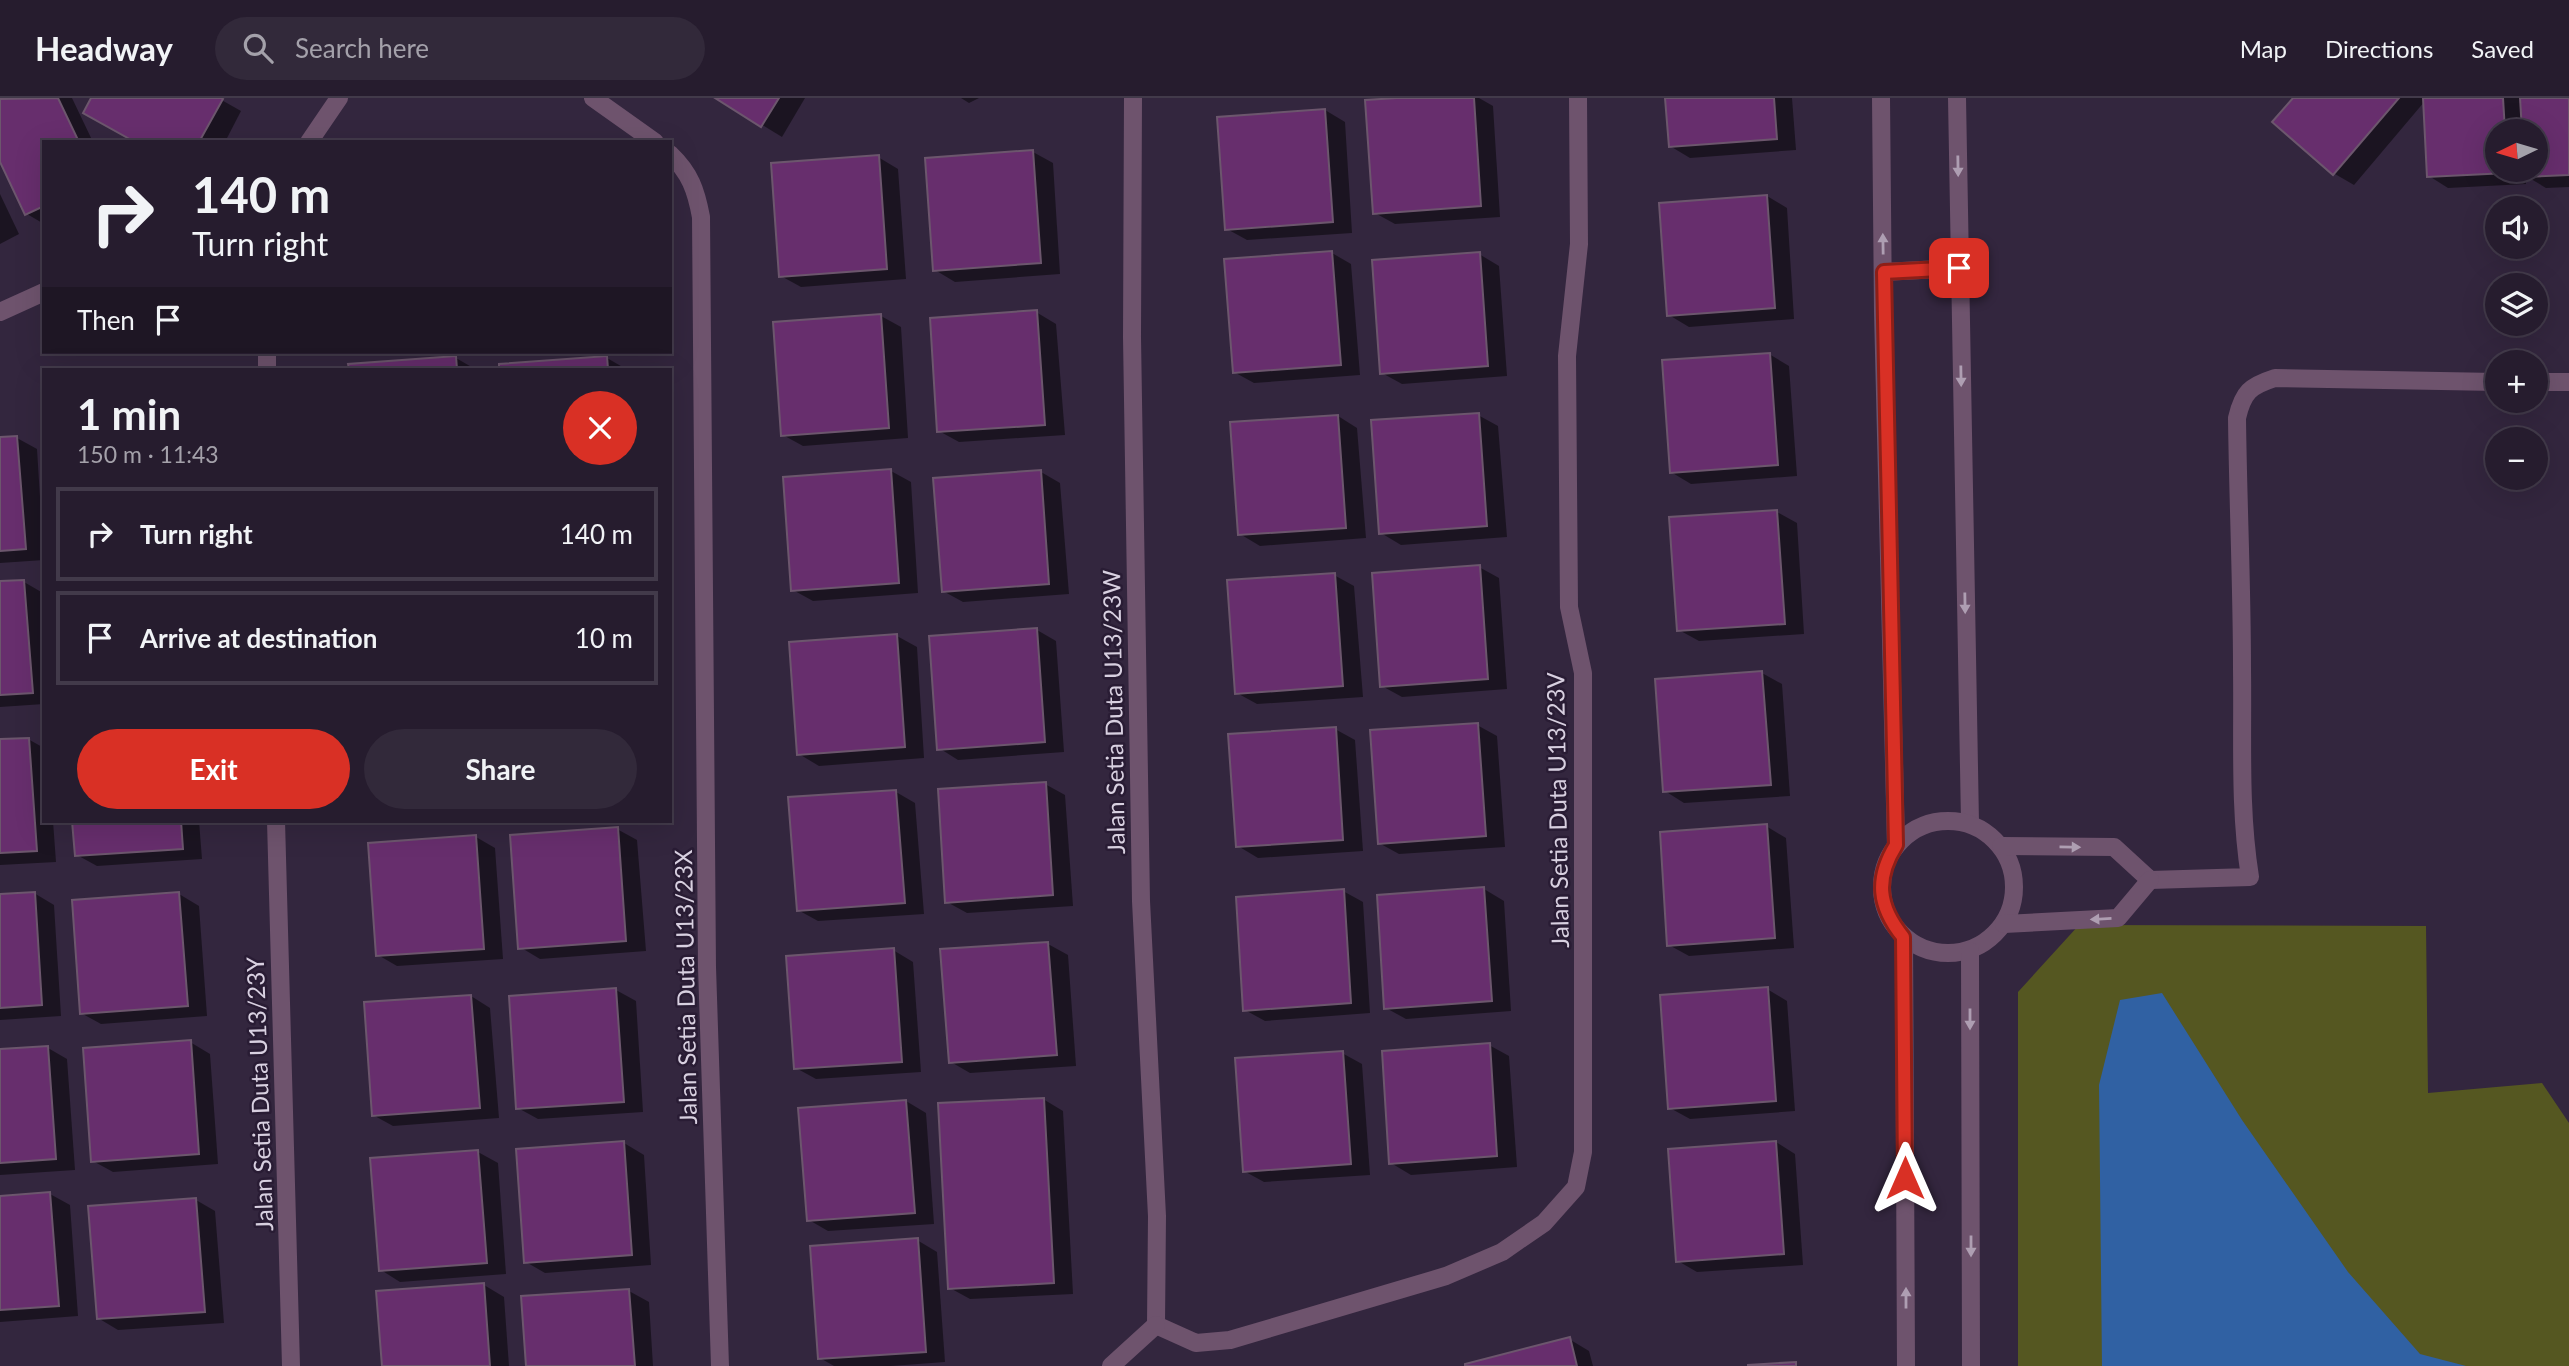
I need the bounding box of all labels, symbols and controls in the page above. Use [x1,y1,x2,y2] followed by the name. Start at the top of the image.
[215,17,705,80] search box
[35,28,173,68] text: Headway
[239,29,277,67] icon: search
[295,32,429,64] text: Search here
[2240,34,2287,63] text: Map
[2325,34,2433,63] text: Directions
[2471,34,2534,63] text: Saved
[2485,119,2548,182] north arrow
[2485,119,2548,490] map controls
[1952,155,1963,177] one-way arrow
[192,165,330,223] text: 140 m
[77,168,168,259] icon: right
[2485,196,2548,259] button: sound
[192,224,328,263] text: Turn right
[1877,233,1889,255] one-way arrow
[1929,238,1989,298] pin
[1940,249,1978,287] icon: arrive
[2485,273,2548,336] button: layers
[149,301,187,339] icon: arrive
[77,304,135,336] text: Then
[2485,350,2548,413] button: +
[1955,365,1966,387] one-way arrow
[77,389,181,439] text: 1 min
[563,391,637,465] button: close
[2485,427,2548,490] button: −
[77,440,219,468] text: 150 m · 11:43
[81,515,119,553] icon: right
[140,518,253,550] text: Turn right
[560,518,633,550] text: 140 m
[1096,569,1130,854] street label: Jalan Setia Duta U13/23W
[1960,593,1971,615] one-way arrow
[81,619,119,657] icon: arrive
[140,622,377,654] text: Arrive at destination
[575,622,633,654] text: 10 m
[1540,671,1574,948] street label: Jalan Setia Duta U13/23V
[77,729,350,809] button: Exit
[364,729,637,809] button: Share
[2059,841,2081,853] one-way arrow
[668,849,702,1125] street label: Jalan Setia Duta U13/23X
[2089,914,2111,925] one-way arrow
[240,956,278,1232] street label: Jalan Setia Duta U13/23Y
[1964,1008,1976,1030] one-way arrow
[1868,1141,1942,1215] position arrow
[1965,1236,1977,1258] one-way arrow
[1900,1287,1912,1309] one-way arrow

